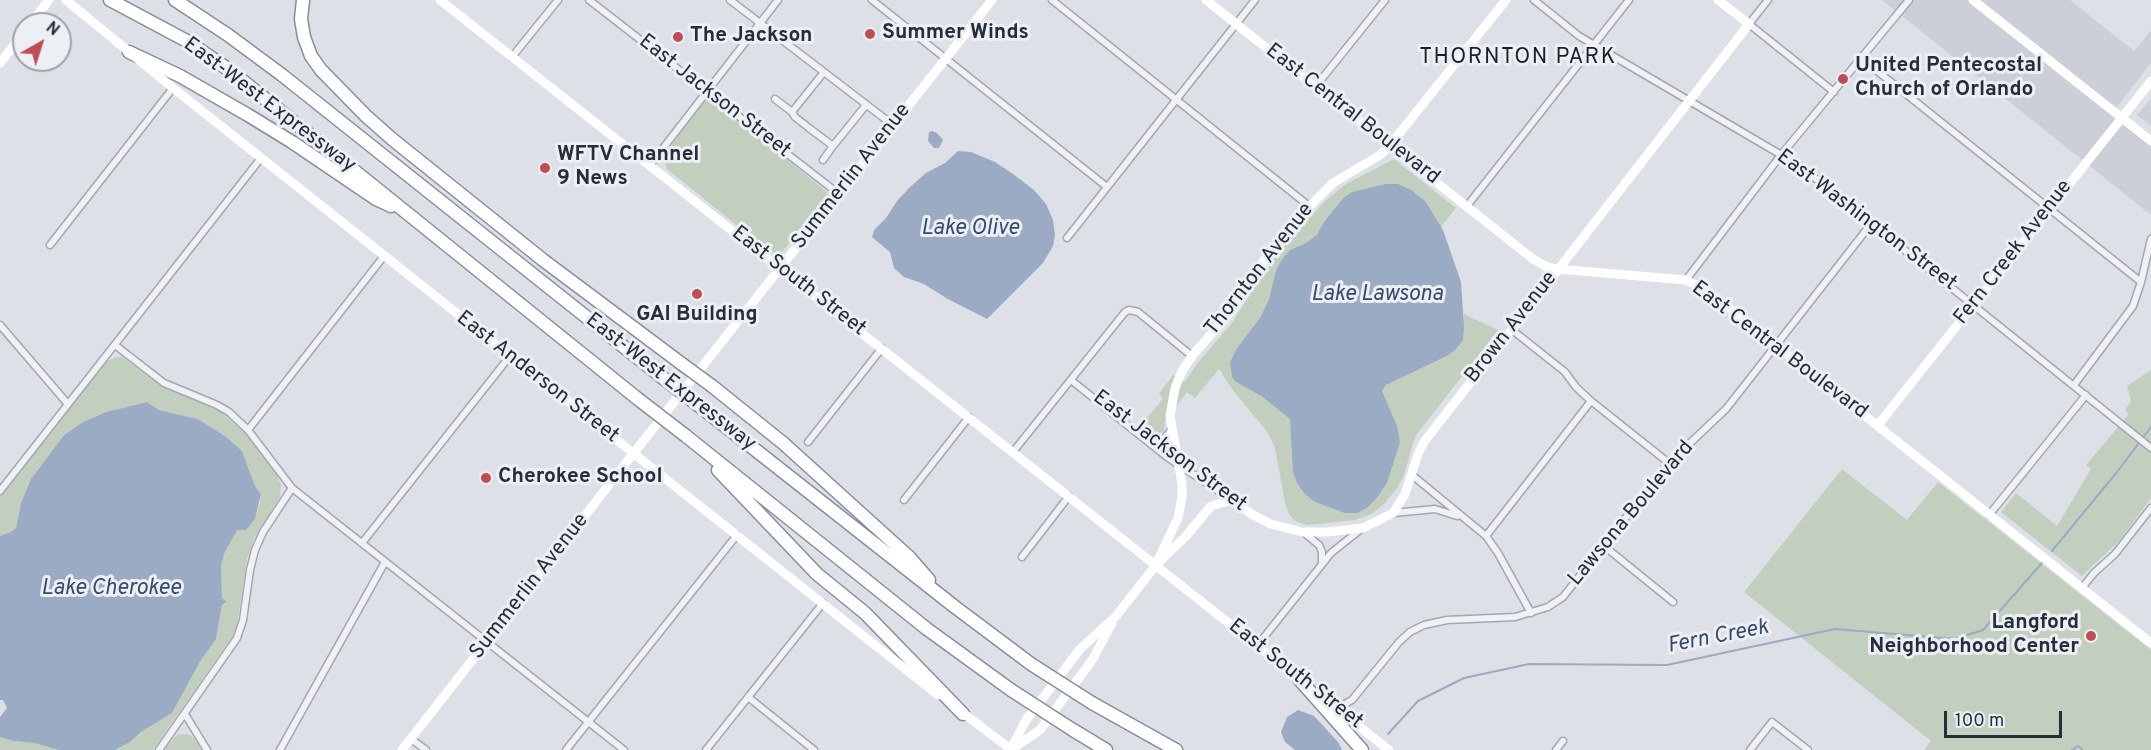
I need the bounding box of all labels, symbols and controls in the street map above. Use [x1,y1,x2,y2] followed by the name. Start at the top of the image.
[12,12,72,72] north arrow
[41,18,63,41] text: N
[882,21,1029,47] place label: Summer Winds
[690,24,813,50] place label: The Jackson
[863,27,877,41] marker: Summer Winds
[633,30,795,164] street label: East Jackson Street
[671,30,685,44] marker: The Jackson
[178,33,360,179] street label: East-West Expressway
[1260,39,1444,191] street label: East Central Boulevard
[1419,46,1617,72] district label: THORNTON PARK
[1855,54,2042,104] place label: United Pentecostal Church of Orlando
[1836,72,1850,86] marker: United Pentecostal Church of Orlando
[787,99,917,255] street label: Summerlin Avenue
[557,143,699,193] place label: WFTV Channel 9 News
[1771,145,1961,297] street label: East Washington Street
[538,161,552,175] marker: WFTV Channel 9 News
[1950,176,2078,330] street label: Fern Creek Avenue
[1200,198,1320,342] street label: Thornton Avenue
[921,217,1019,243] water label: Lake Olive
[726,222,870,342] street label: East South Street
[1461,267,1563,389] street label: Brown Avenue
[1686,277,1872,425] street label: East Central Boulevard
[1311,283,1443,309] water label: Lake Lawsona
[690,287,704,301] marker: GAI Building
[636,303,758,329] place label: GAI Building
[451,307,623,449] street label: East Anderson Street
[580,309,760,457] street label: East-West Expressway
[1087,386,1251,518] street label: East Jackson Street
[1564,436,1700,592] street label: Lawsona Boulevard
[498,465,663,491] place label: Cherokee School
[479,471,493,485] marker: Cherokee School
[465,509,595,665] street label: Summerlin Avenue
[41,577,181,603] water label: Lake Cherokee
[1869,611,2079,661] place label: Langford Neighborhood Center
[1223,615,1367,735] street label: East South Street
[1665,615,1771,661] water label: Fern Creek
[2084,629,2098,643] marker: Langford Neighborhood Center
[1947,699,2066,737] scale bar
[1955,710,2004,733] text: 100 m

